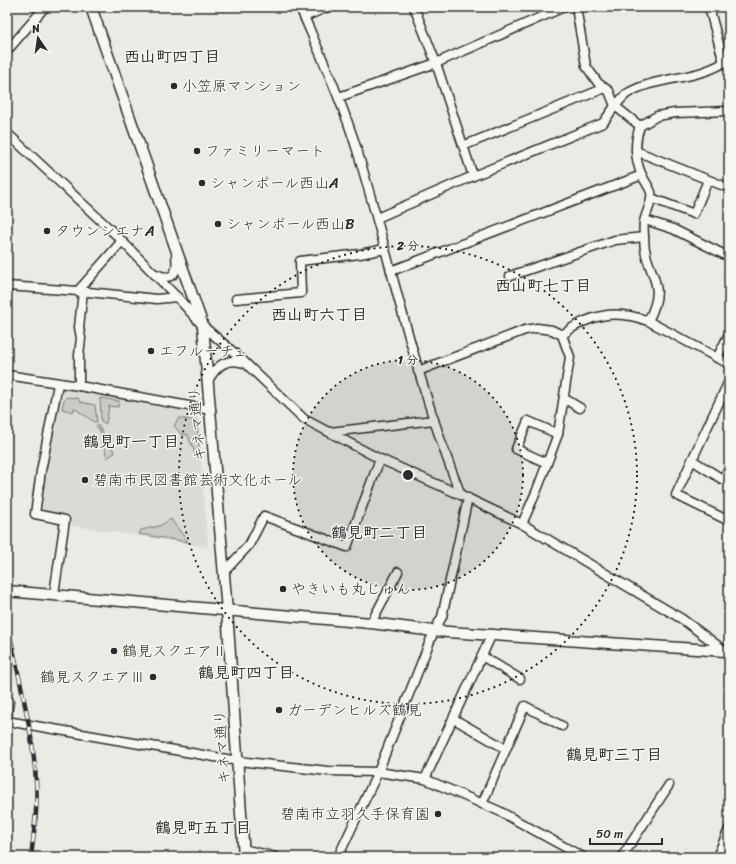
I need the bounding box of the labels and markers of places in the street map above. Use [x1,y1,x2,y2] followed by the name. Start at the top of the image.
[182,73,301,99] place label: 小笠原マンション
[169,81,179,91] marker: 小笠原マンション
[205,138,325,164] place label: ファミリーマート
[192,146,202,156] marker: ファミリーマート
[210,170,339,196] place label: シャンポール西山A
[197,178,207,188] marker: シャンポール西山A
[226,211,355,237] place label: シャンポール西山B
[55,218,155,244] place label: タウンシエナA
[213,219,223,229] marker: シャンポール西山B
[42,226,52,236] marker: タウンシエナA
[159,338,248,364] place label: エフルーチェ
[146,346,156,356] marker: エフルーチェ
[93,467,302,493] place label: 碧南市民図書館芸術文化ホール
[401,468,415,482] centre of rings
[80,475,90,485] marker: 碧南市民図書館芸術文化ホール
[291,576,411,602] place label: やきいも丸じゅん
[278,584,288,594] marker: やきいも丸じゅん
[122,638,227,664] place label: 鶴見スクエアⅡ
[109,646,119,656] marker: 鶴見スクエアⅡ
[40,664,145,690] place label: 鶴見スクエアⅢ
[148,672,158,682] marker: 鶴見スクエアⅢ
[287,697,422,723] place label: ガーデンヒルズ鶴見
[274,705,284,715] marker: ガーデンヒルズ鶴見
[280,801,430,827] place label: 碧南市立羽久手保育園
[433,809,443,819] marker: 碧南市立羽久手保育園

